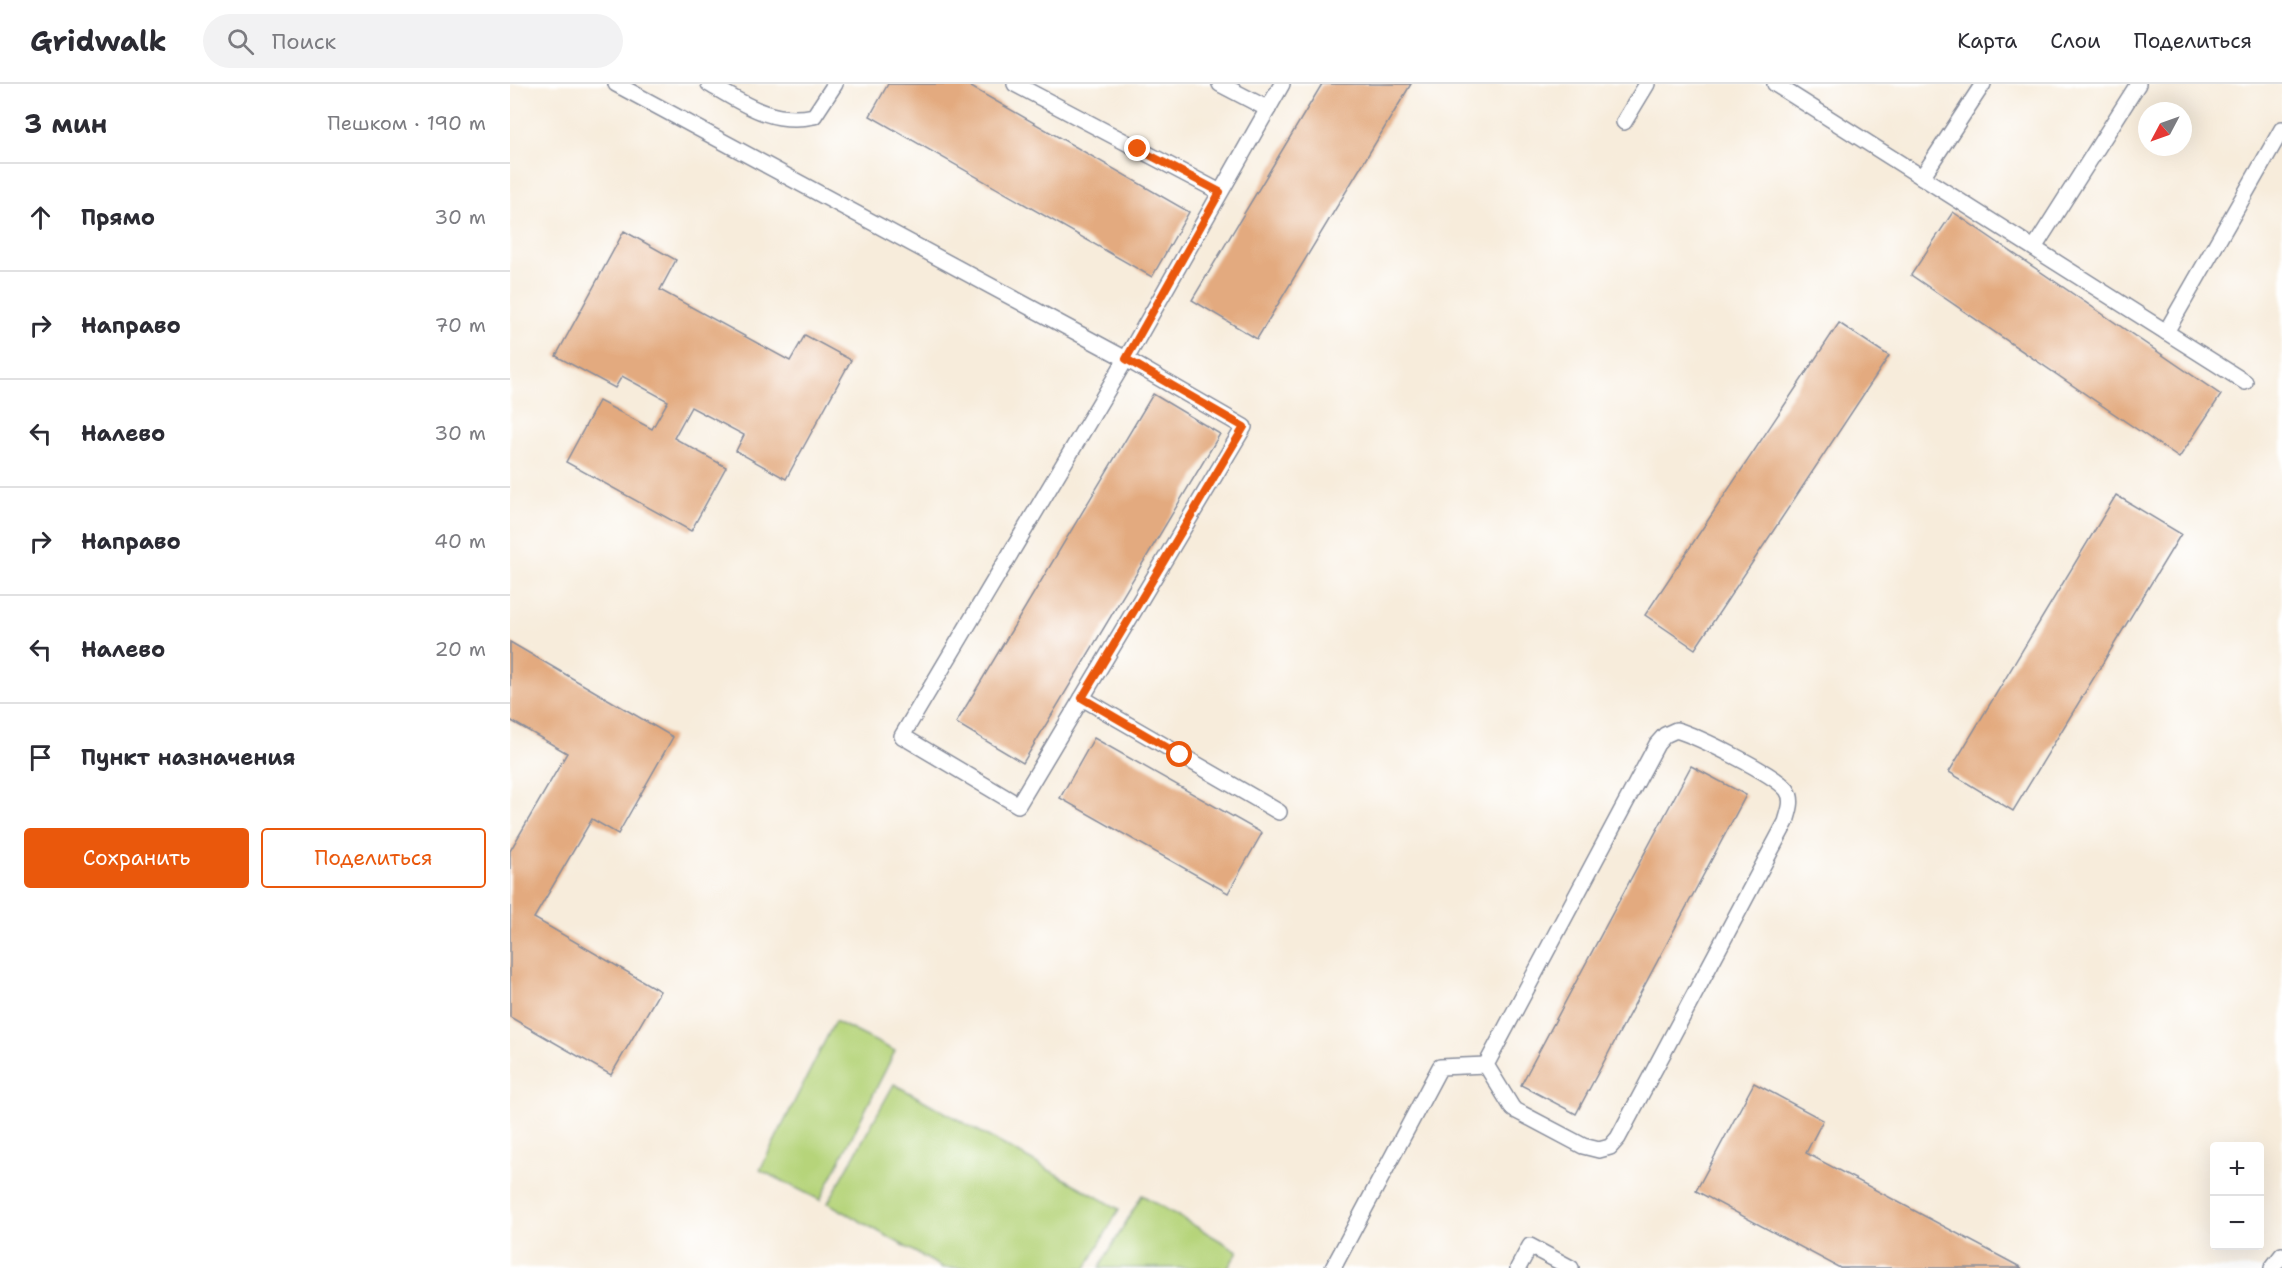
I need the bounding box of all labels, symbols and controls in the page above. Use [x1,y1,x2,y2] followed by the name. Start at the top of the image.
[203,14,623,68] search box
[30,22,167,60] text: Gridwalk
[224,25,257,58] icon: search
[272,27,336,56] text: Поиск
[1957,27,2017,55] text: Карта
[2050,27,2101,55] text: Слои
[2134,27,2252,55] text: Поделиться
[2138,102,2192,156] north arrow
[24,106,107,141] text: 3 мин
[328,110,486,136] text: Пешком · 190 m
[1124,135,1150,161] route end
[24,201,57,234] icon: ahead
[81,203,155,232] text: Прямо
[434,204,486,230] text: 30 m
[24,309,57,342] icon: right
[81,311,181,340] text: Направо
[434,312,486,338] text: 70 m
[24,417,57,450] icon: left
[81,419,165,448] text: Налево
[434,420,486,446] text: 30 m
[24,525,57,558] icon: right
[81,527,181,556] text: Направо
[434,528,486,554] text: 40 m
[24,633,57,666] icon: left
[81,635,165,664] text: Налево
[435,636,486,662] text: 20 m
[24,741,57,774] icon: arrive
[1166,741,1192,767] route start
[81,743,295,772] text: Пункт назначения
[24,828,249,888] button: Сохранить
[261,828,486,888] button: Поделиться
[2210,1142,2264,1250] map controls
[2210,1142,2264,1196] button: +
[2210,1196,2264,1250] button: −

